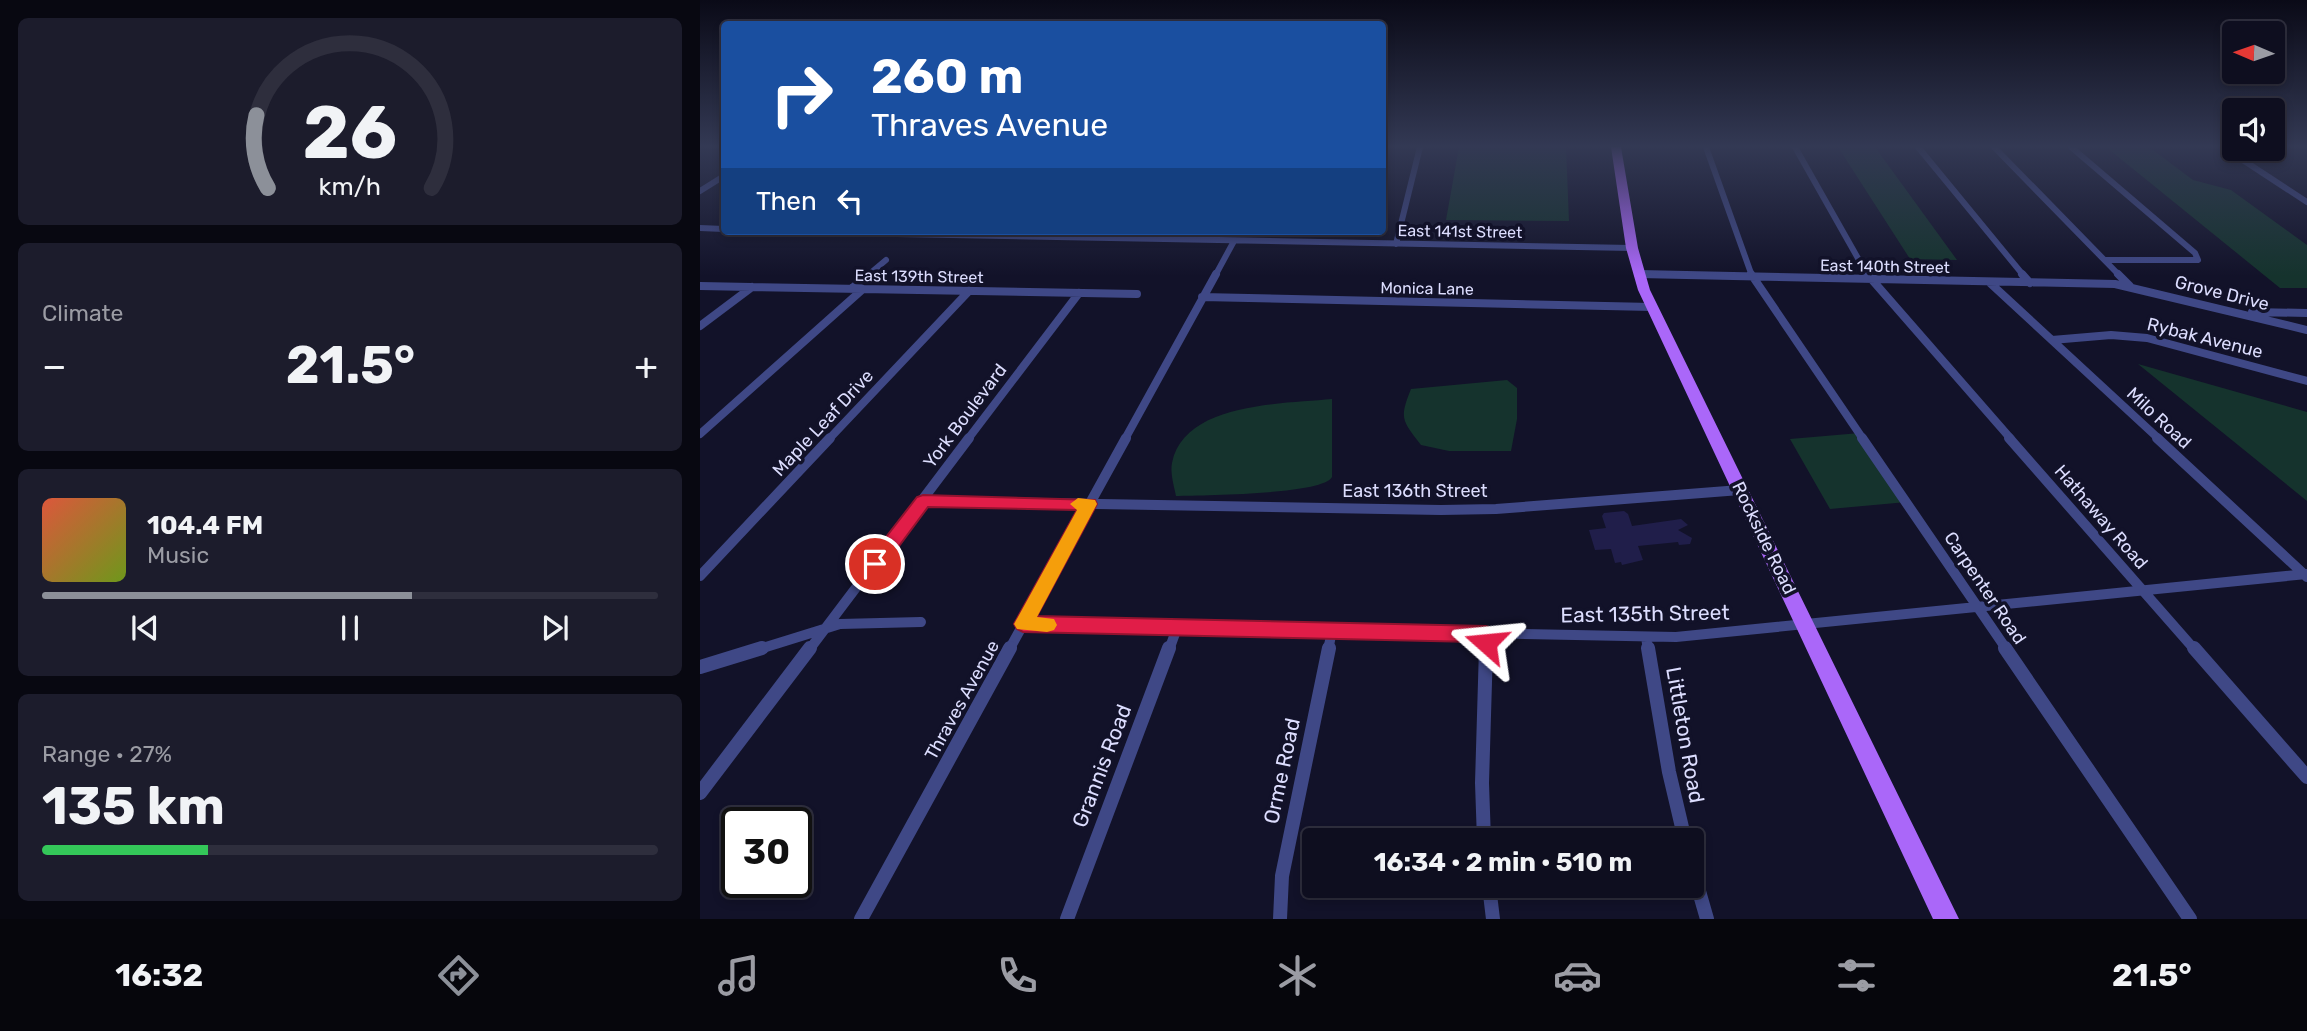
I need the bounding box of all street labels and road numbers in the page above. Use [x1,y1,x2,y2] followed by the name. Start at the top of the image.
[1397,221,1523,242] street label: East 141st Street
[1820,256,1950,277] street label: East 140th Street
[854,266,984,287] street label: East 139th Street
[2173,271,2271,315] street label: Grove Drive
[1380,278,1474,299] street label: Monica Lane
[2145,313,2265,363] street label: Rybak Avenue
[919,359,1011,473] street label: York Boulevard
[768,365,878,481] street label: Maple Leaf Drive
[2122,383,2196,453] street label: Milo Road
[2050,460,2152,574] street label: Hathaway Road
[1727,478,1801,598] street label: Rockside Road
[1342,480,1488,502] street label: East 136th Street
[1939,528,2031,648] street label: Carpenter Road
[1560,600,1730,627] street label: East 135th Street
[920,636,1004,764] street label: Thraves Avenue
[1661,665,1710,805] street label: Littleton Road
[1067,701,1136,831] street label: Grannis Road
[1258,716,1305,826] street label: Orme Road

